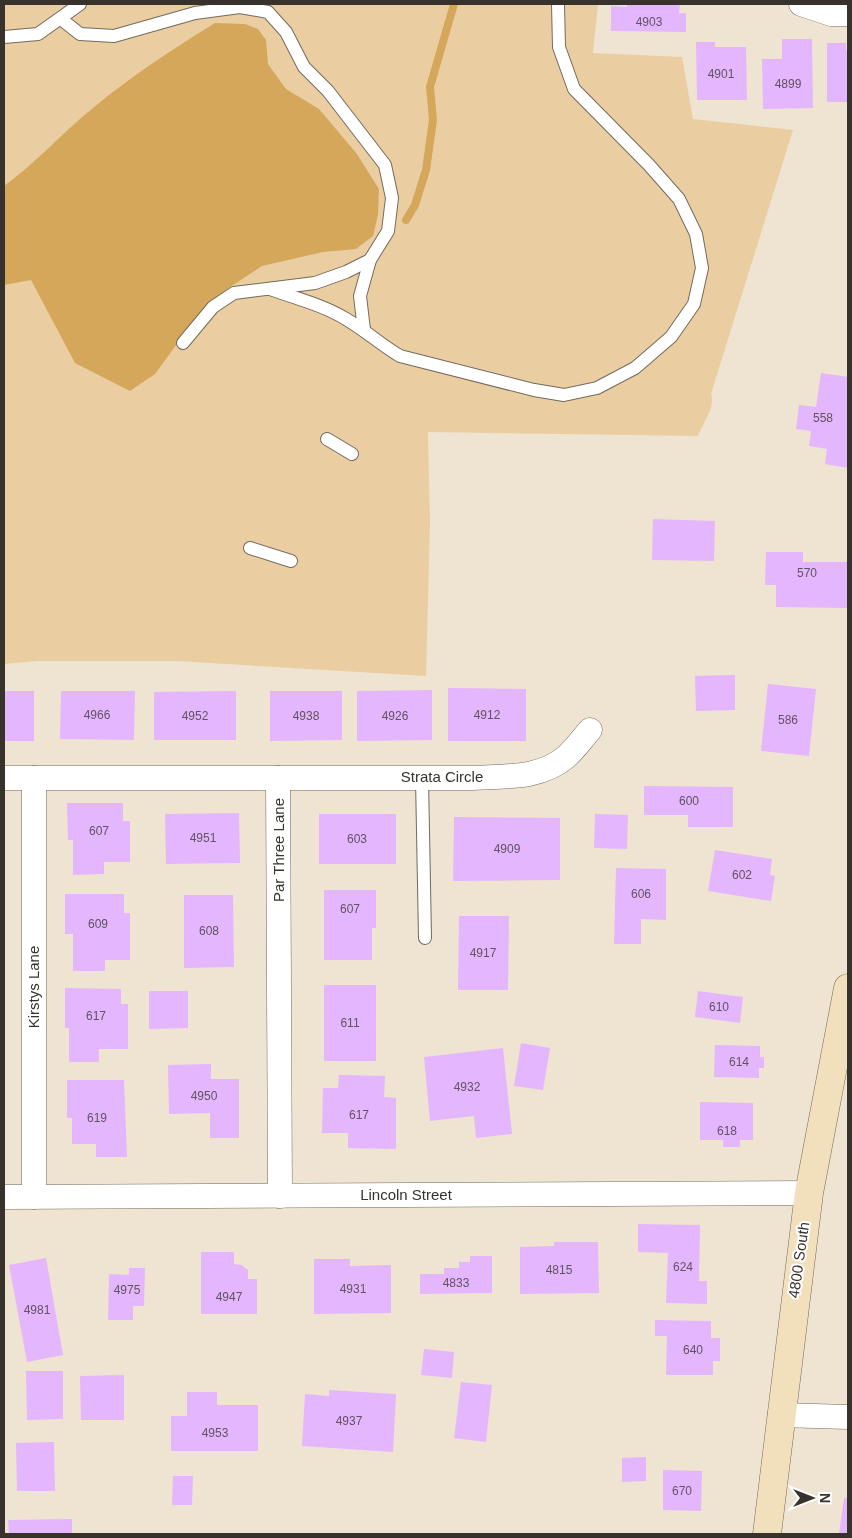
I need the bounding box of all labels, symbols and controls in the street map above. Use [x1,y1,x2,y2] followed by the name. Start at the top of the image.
[636,15,663,29] house number: 4903
[708,67,735,81] house number: 4901
[775,77,802,91] house number: 4899
[813,411,833,425] house number: 558
[797,566,817,580] house number: 570
[84,708,111,722] house number: 4966
[474,708,501,722] house number: 4912
[182,709,209,723] house number: 4952
[293,709,320,723] house number: 4938
[382,709,409,723] house number: 4926
[778,713,798,727] house number: 586
[401,768,483,785] street label: Strata Circle
[679,794,699,808] house number: 600
[270,798,287,902] street label: Par Three Lane
[89,824,109,838] house number: 607
[190,831,217,845] house number: 4951
[347,832,367,846] house number: 603
[494,842,521,856] house number: 4909
[732,868,752,882] house number: 602
[631,887,651,901] house number: 606
[340,902,360,916] house number: 607
[88,917,108,931] house number: 609
[199,924,219,938] house number: 608
[25,946,42,1028] street label: Kirstys Lane
[470,946,497,960] house number: 4917
[709,1000,729,1014] house number: 610
[86,1009,106,1023] house number: 617
[340,1016,360,1030] house number: 611
[729,1055,749,1069] house number: 614
[454,1080,481,1094] house number: 4932
[191,1089,218,1103] house number: 4950
[349,1108,369,1122] house number: 617
[87,1111,107,1125] house number: 619
[717,1124,737,1138] house number: 618
[360,1186,453,1203] street label: Lincoln Street
[785,1221,812,1299] street label: 4800 South
[673,1260,693,1274] house number: 624
[546,1263,573,1277] house number: 4815
[443,1276,470,1290] house number: 4833
[340,1282,367,1296] house number: 4931
[114,1283,141,1297] house number: 4975
[216,1290,243,1304] house number: 4947
[24,1303,51,1317] house number: 4981
[683,1343,703,1357] house number: 640
[336,1414,363,1428] house number: 4937
[202,1426,229,1440] house number: 4953
[787,1473,837,1523] north arrow
[672,1484,692,1498] house number: 670
[817,1493,833,1503] text: N

